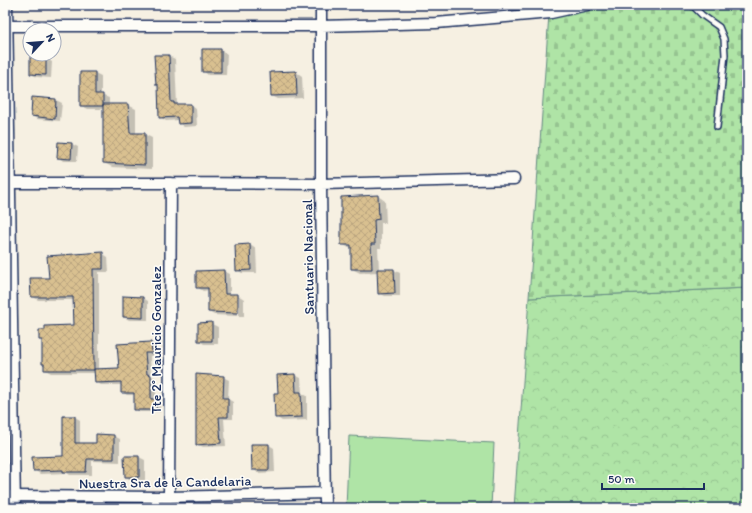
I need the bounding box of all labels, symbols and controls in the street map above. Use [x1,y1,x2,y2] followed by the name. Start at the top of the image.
[22,22,62,62] north arrow
[43,32,58,44] text: N
[299,199,318,315] street label: Santuario Nacional
[148,265,165,414] street label: Tte 2° Mauricio Gonzalez
[602,465,704,491] scale bar
[79,472,251,493] street label: Nuestra Sra de la Candelaria
[608,472,634,486] text: 50 m

